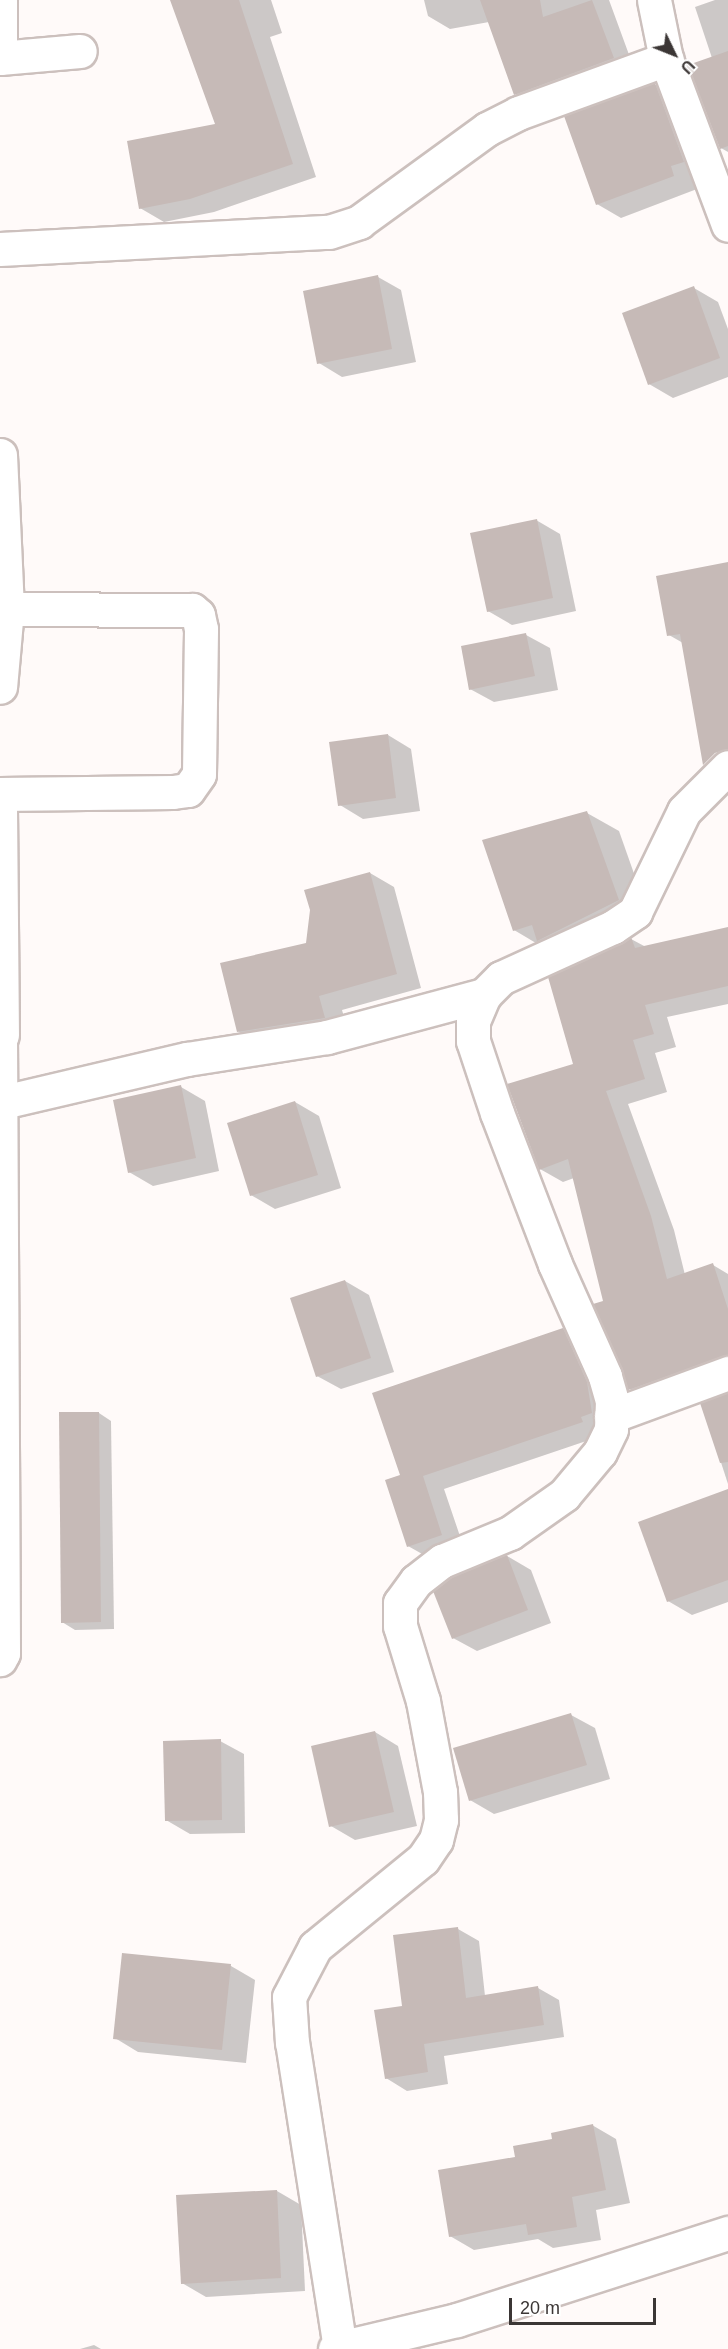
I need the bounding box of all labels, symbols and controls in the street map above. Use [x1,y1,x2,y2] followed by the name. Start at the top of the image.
[644,24,704,84] north arrow
[677,57,698,77] text: U
[512,2286,659,2324] scale bar
[520,2298,560,2318] text: 20 m

